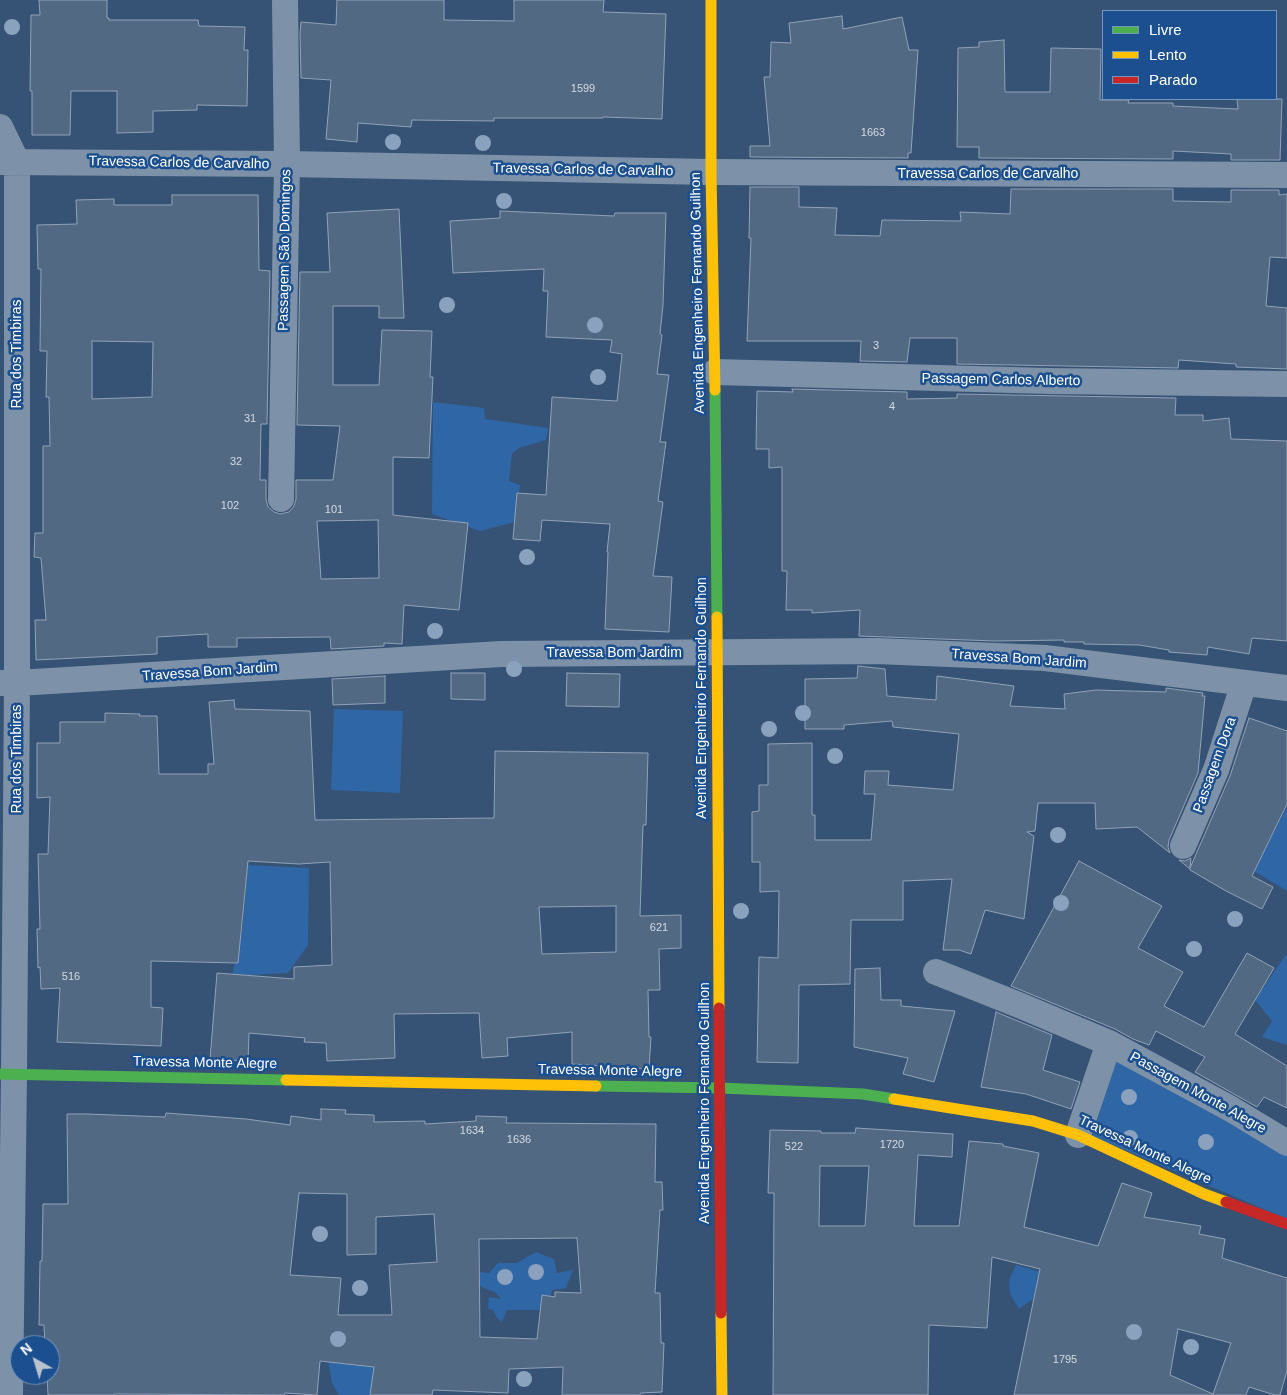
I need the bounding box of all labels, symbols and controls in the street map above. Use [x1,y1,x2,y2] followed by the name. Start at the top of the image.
[1102,10,1277,100] legend
[1149,21,1182,38] text: Livre
[1149,46,1187,63] text: Lento
[1149,71,1197,88] text: Parado
[571,82,595,96] house number: 1599
[861,126,885,140] house number: 1663
[88,153,270,173] street label: Travessa Carlos de Carvalho
[492,160,674,180] street label: Travessa Carlos de Carvalho
[898,166,1078,182] street label: Travessa Carlos de Carvalho
[275,169,295,331] street label: Passagem São Domingos
[687,172,709,414] street label: Avenida Engenheiro Fernando Guilhon
[9,299,25,409] street label: Rua dos Timbiras
[873,339,879,353] house number: 3
[921,370,1081,390] street label: Passagem Carlos Alberto
[889,400,895,414] house number: 4
[244,412,256,426] house number: 31
[230,455,242,469] house number: 32
[221,499,239,513] house number: 102
[325,503,343,517] house number: 101
[694,577,710,819] street label: Avenida Engenheiro Fernando Guilhon
[546,645,682,661] street label: Travessa Bom Jardim
[951,646,1087,672] street label: Travessa Bom Jardim
[142,659,278,685] street label: Travessa Bom Jardim
[9,704,25,814] street label: Rua dos Timbiras
[1190,715,1240,815] street label: Passagem Dora
[650,921,668,935] house number: 621
[62,970,80,984] house number: 516
[697,982,713,1224] street label: Avenida Engenheiro Fernando Guilhon
[1127,1048,1269,1138] street label: Passagem Monte Alegre
[133,1053,277,1073] street label: Travessa Monte Alegre
[538,1061,682,1081] street label: Travessa Monte Alegre
[1076,1112,1214,1188] street label: Travessa Monte Alegre
[460,1124,484,1138] house number: 1634
[507,1133,531,1147] house number: 1636
[880,1138,904,1152] house number: 1720
[785,1140,803,1154] house number: 522
[10,1335,60,1385] north arrow
[17,1340,35,1359] text: N
[1053,1353,1077,1367] house number: 1795

